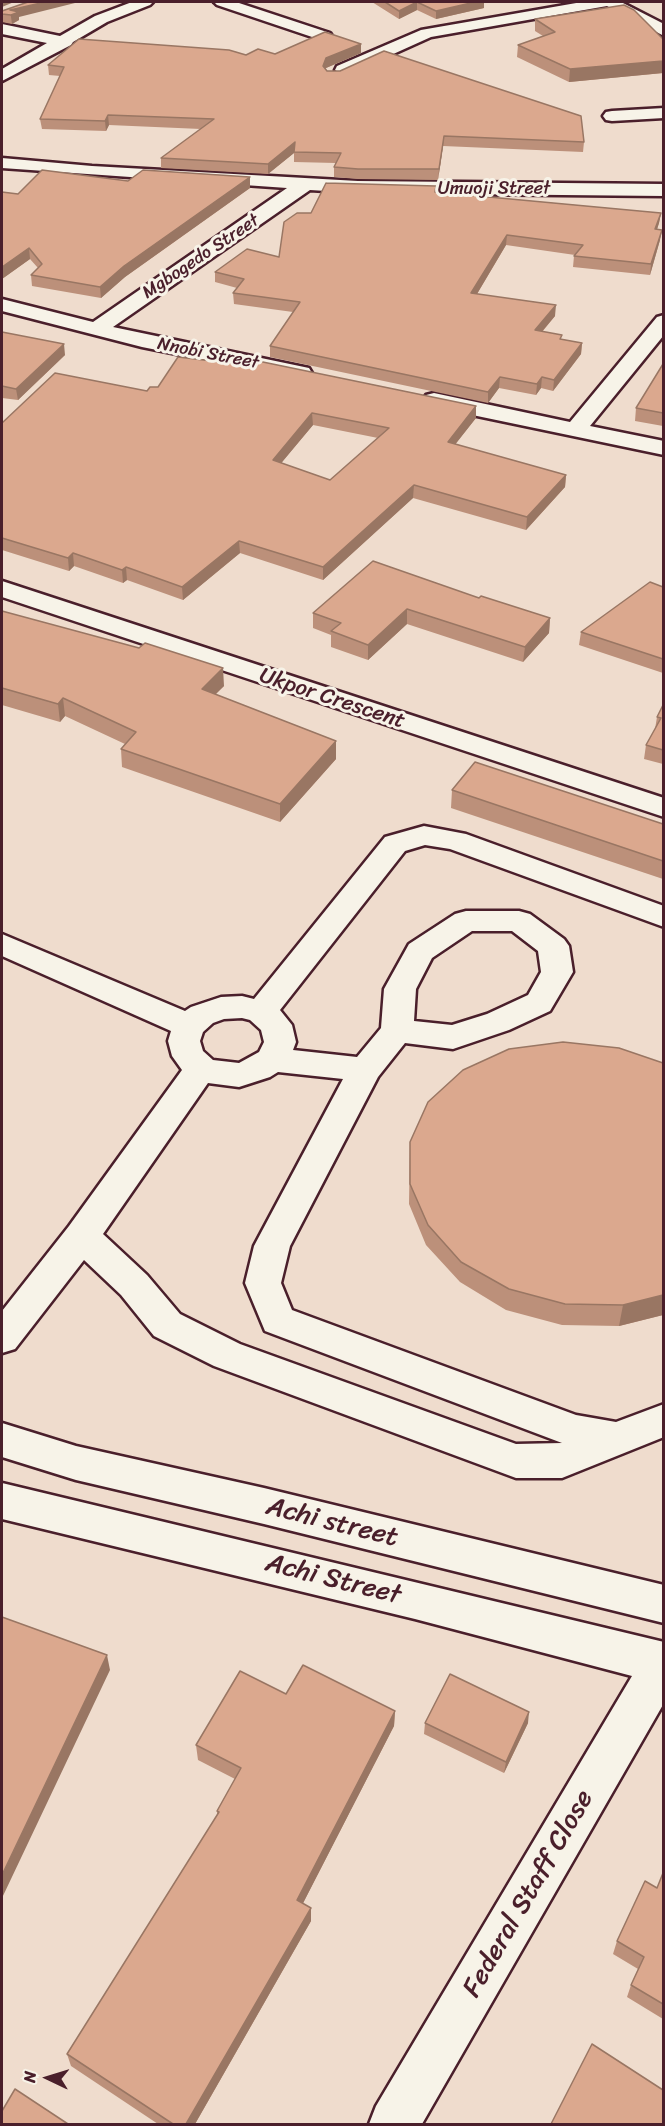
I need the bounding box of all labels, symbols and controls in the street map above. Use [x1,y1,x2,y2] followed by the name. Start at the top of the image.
[438,178,550,200] street label: Umuoji Street
[138,210,264,304] street label: Mgbogedo Street
[155,334,261,374] street label: Nnobi Street
[256,663,408,735] street label: Ukpor Crescent
[263,1491,401,1555] street label: Achi street
[262,1548,404,1612] street label: Achi Street
[457,1785,601,2003] street label: Federal Staff Close
[18,2048,78,2108] north arrow
[15,2070,44,2083] text: N

